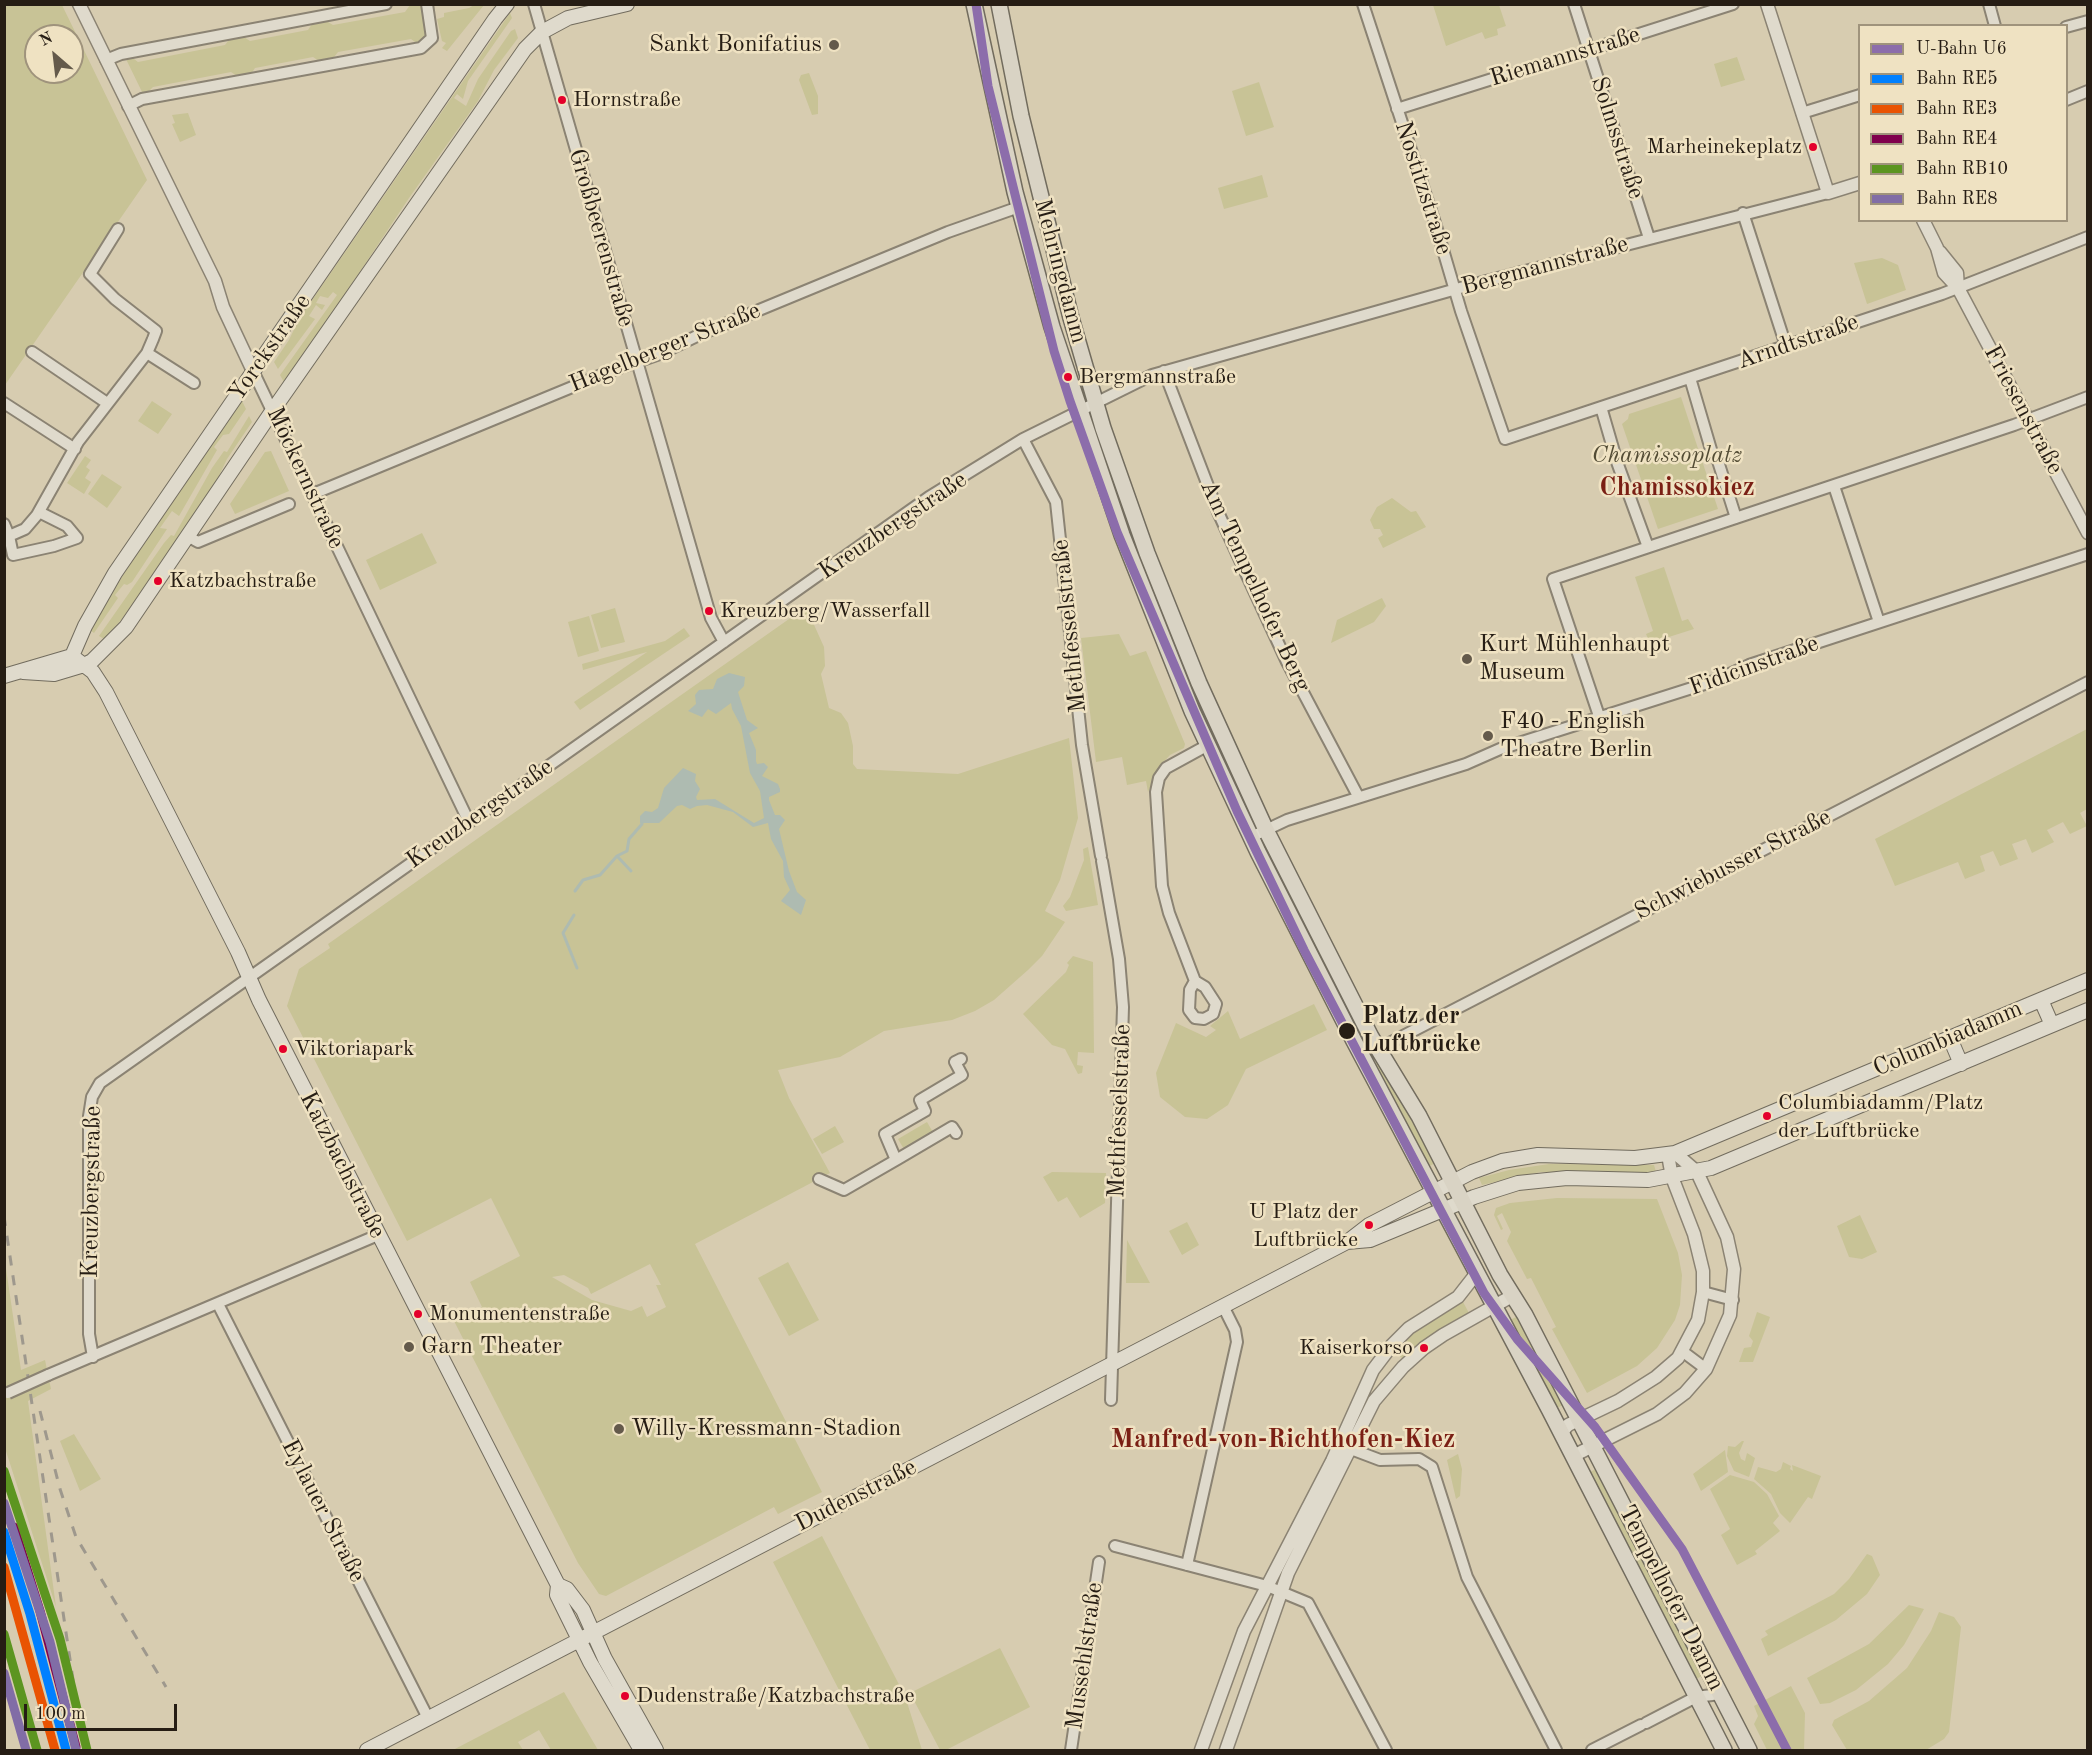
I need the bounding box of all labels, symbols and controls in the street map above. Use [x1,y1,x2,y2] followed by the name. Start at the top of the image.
[1486,20,1644,94] street label: Riemannstraße
[24,24,84,84] north arrow
[1858,24,2068,222] legend
[37,30,56,50] text: N
[649,31,822,59] place label: Sankt Bonifatius
[827,38,841,52] marker: Sankt Bonifatius
[1916,40,2007,58] text: U-Bahn U6
[1916,70,1998,88] text: Bahn RE5
[1584,73,1650,203] street label: Solmsstraße
[573,87,681,113] place label: Hornstraße
[556,94,568,106] marker: Hornstraße
[1916,100,1998,118] text: Bahn RE3
[1388,118,1458,258] street label: Nostitzstraße
[1916,130,1998,148] text: Bahn RE4
[1647,134,1802,160] place label: Marheinekeplatz
[1807,141,1819,153] marker: Marheinekeplatz
[562,146,640,330] street label: Großbeerenstraße
[1916,160,2008,178] text: Bahn RB10
[1916,190,1998,208] text: Bahn RE8
[1027,195,1093,347] street label: Mehringdamm
[1458,230,1632,302] street label: Bergmannstraße
[222,289,318,407] street label: Yorckstraße
[565,297,765,399] street label: Hagelberger Straße
[1734,308,1862,376] street label: Arndtstraße
[1977,340,2069,480] street label: Friesenstraße
[1079,364,1236,390] place label: Bergmannstraße
[1062,371,1074,383] marker: Bergmannstraße
[260,403,350,553] street label: Möckernstraße
[1592,442,1742,470] park label: Chamissoplatz
[813,466,973,586] street label: Kreuzbergstraße
[1599,472,1755,504] district label: Chamissokiez
[1193,475,1317,697] street label: Am Tempelhofer Berg
[1047,538,1093,714] street label: Methfesselstraße
[169,568,316,594] place label: Katzbachstraße
[152,575,164,587] marker: Katzbachstraße
[720,598,930,624] place label: Kreuzberg/Wasserfall
[703,605,715,617] marker: Kreuzberg/Wasserfall
[1685,629,1823,703] street label: Fidicinstraße
[1479,631,1670,687] place label: Kurt Mühlenhaupt Museum
[1460,652,1474,666] marker: Kurt Mühlenhaupt Museum
[1500,708,1652,764] place label: F40 - English Theatre Berlin
[1481,729,1495,743] marker: F40 - English Theatre Berlin
[401,753,559,875] street label: Kreuzbergstraße
[1630,803,1836,927] street label: Schwiebusser Straße
[1869,995,2027,1083] street label: Columbiadamm
[1362,1003,1481,1059] place label: Platz der Luftbrücke
[1337,1021,1357,1041] marker: Platz der Luftbrücke
[1103,1024,1137,1198] street label: Methfesselstraße
[294,1036,415,1062] place label: Viktoriapark
[277,1043,289,1055] marker: Viktoriapark
[293,1087,391,1243] street label: Katzbachstraße
[1778,1090,1983,1142] place label: Columbiadamm/Platz der Luftbrücke
[76,1105,108,1279] street label: Kreuzbergstraße
[1761,1110,1773,1122] marker: Columbiadamm/Platz der Luftbrücke
[1249,1199,1358,1250] place label: U Platz der Luftbrücke
[1363,1219,1375,1231] marker: U Platz der Luftbrücke
[429,1301,610,1327] place label: Monumentenstraße
[412,1308,424,1320] marker: Monumentenstraße
[421,1333,562,1361] place label: Garn Theater
[1299,1335,1413,1361] place label: Kaiserkorso
[402,1340,416,1354] marker: Garn Theater
[1418,1342,1430,1354] marker: Kaiserkorso
[631,1415,901,1443] place label: Willy-Kressmann-Stadion
[612,1422,626,1436] marker: Willy-Kressmann-Stadion
[1111,1424,1455,1456] district label: Manfred-von-Richthofen-Kiez
[275,1435,371,1587] street label: Eylauer Straße
[791,1453,921,1539] street label: Dudenstraße
[1612,1500,1730,1696] street label: Tempelhofer Damm
[1060,1580,1110,1732] street label: Mussehlstraße
[636,1683,915,1709] place label: Dudenstraße/Katzbachstraße
[619,1690,631,1702] marker: Dudenstraße/Katzbachstraße
[27,1692,180,1730] scale bar
[35,1705,86,1723] text: 100 m

